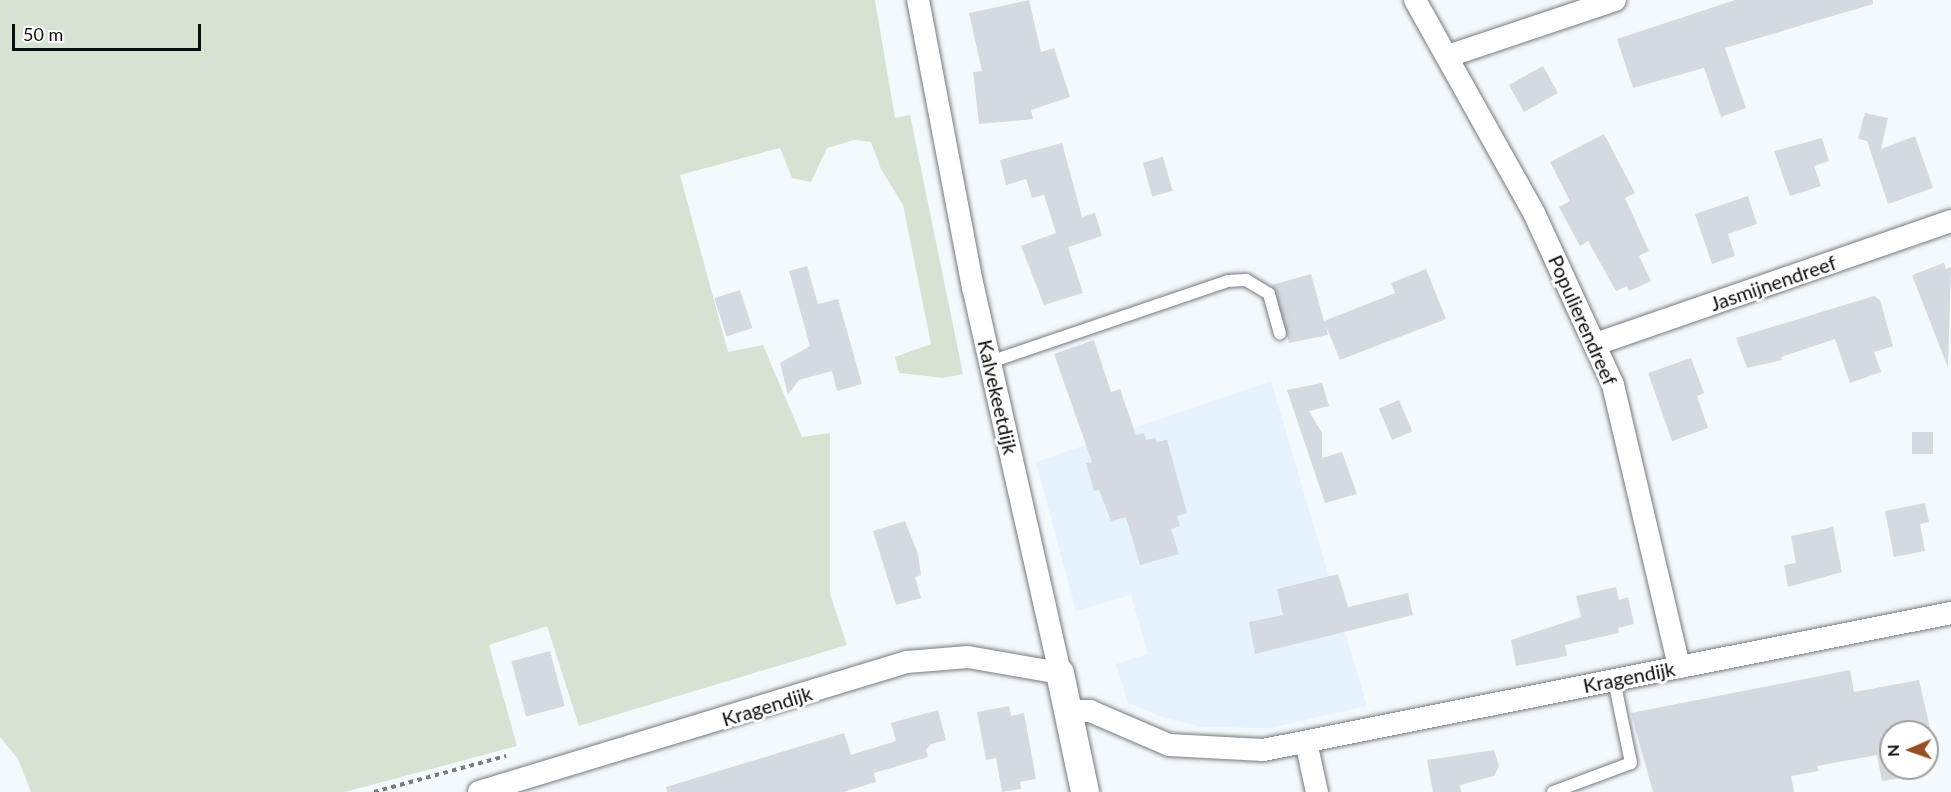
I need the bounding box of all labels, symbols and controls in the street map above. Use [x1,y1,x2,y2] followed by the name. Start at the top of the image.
[15,12,204,50] scale bar
[23,23,63,45] text: 50 m
[1707,250,1839,316] street label: Jasmijnendreef
[1544,251,1622,389] street label: Populierendreef
[973,337,1023,457] street label: Kalvekeetdijk
[1581,656,1677,698] street label: Kragendijk
[719,681,815,731] street label: Kragendijk
[1879,720,1939,780] north arrow
[1883,744,1902,757] text: N

